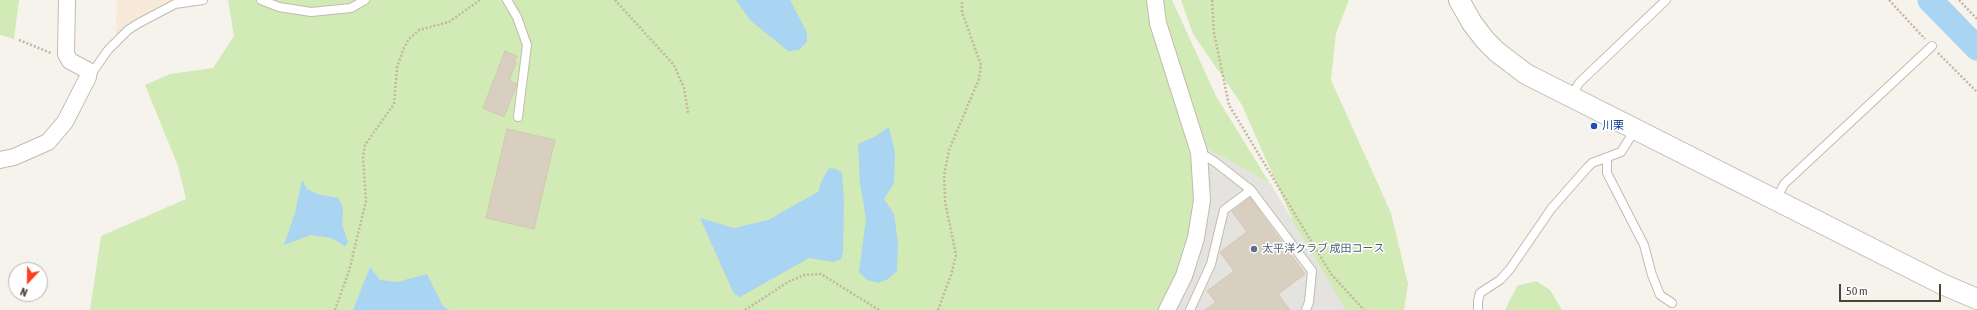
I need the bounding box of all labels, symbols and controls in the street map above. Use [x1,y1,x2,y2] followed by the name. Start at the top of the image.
[1602,119,1624,133] place label: 川栗
[1589,121,1599,131] marker: 川栗
[1262,242,1385,256] place label: 太平洋クラブ 成田コース
[1249,244,1259,254] marker: 太平洋クラブ 成田コース
[8,262,48,302] north arrow
[1841,276,1943,302] scale bar
[1846,284,1868,298] text: 50 m
[19,285,29,299] text: N

